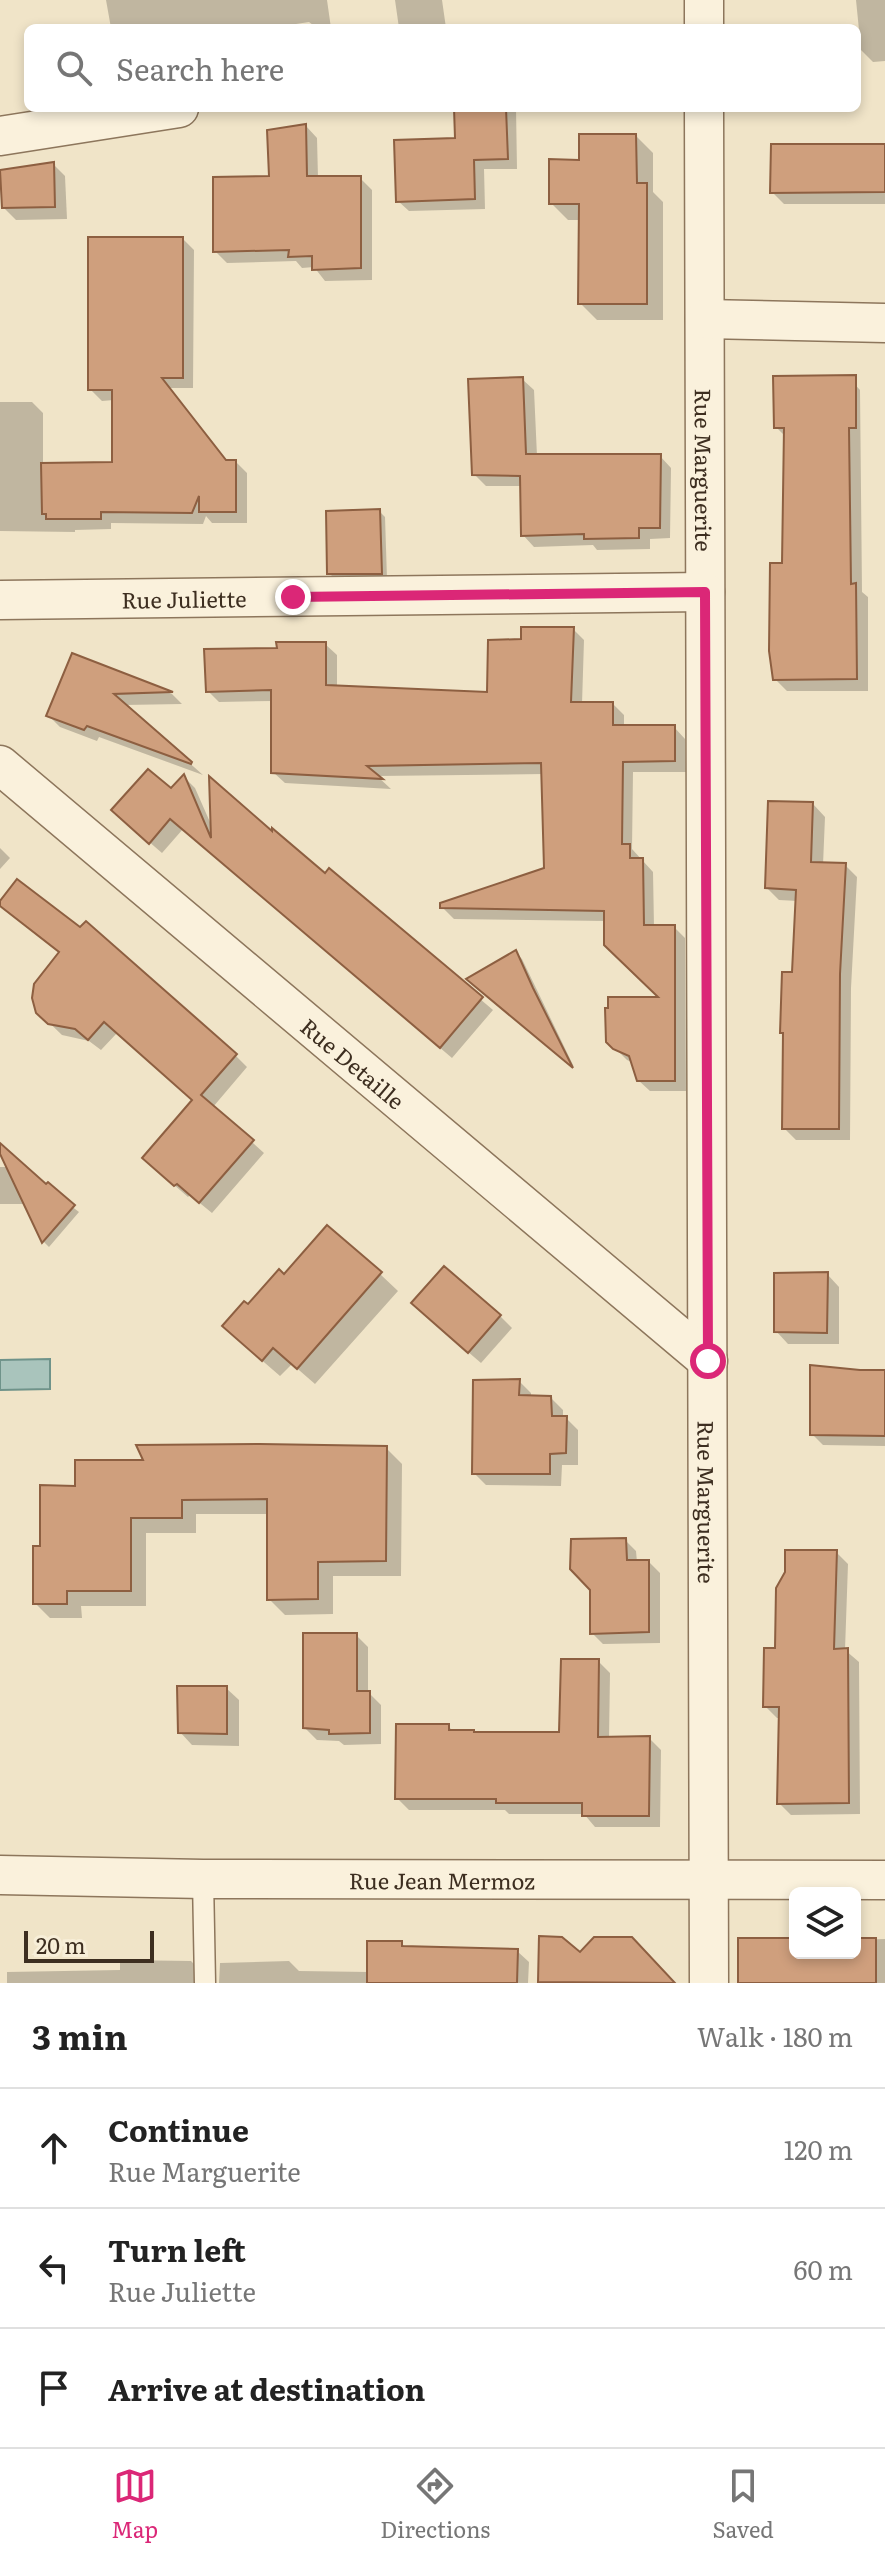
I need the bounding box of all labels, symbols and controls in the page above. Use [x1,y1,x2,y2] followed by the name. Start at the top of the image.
[24,24,861,112] search box
[52,46,96,90] icon: search
[116,46,284,90] text: Search here
[688,388,722,552] street label: Rue Marguerite
[275,579,311,615] route end
[121,581,247,615] street label: Rue Juliette
[294,1009,412,1116] street label: Rue Detaille
[690,1343,726,1379] route start
[691,1420,724,1584] street label: Rue Marguerite
[349,1863,535,1896] street label: Rue Jean Mermoz
[789,1887,861,1959] map controls
[789,1887,861,1959] button: layers
[24,1927,154,1963] scale bar
[36,1928,86,1961] text: 20 m
[32,2010,128,2060] text: 3 min
[697,2016,853,2055] text: Walk · 180 m
[108,2107,249,2151] text: Continue
[32,2126,76,2170] icon: ahead
[784,2129,853,2168] text: 120 m
[108,2151,301,2190] text: Rue Marguerite
[108,2227,246,2271] text: Turn left
[32,2246,76,2290] icon: left
[794,2249,853,2288] text: 60 m
[108,2271,256,2310] text: Rue Juliette
[32,2366,76,2410] icon: arrive
[108,2366,425,2410] text: Arrive at destination
[111,2464,158,2545] tab: Map
[380,2464,490,2545] tab: Directions
[713,2464,774,2545] tab: Saved

